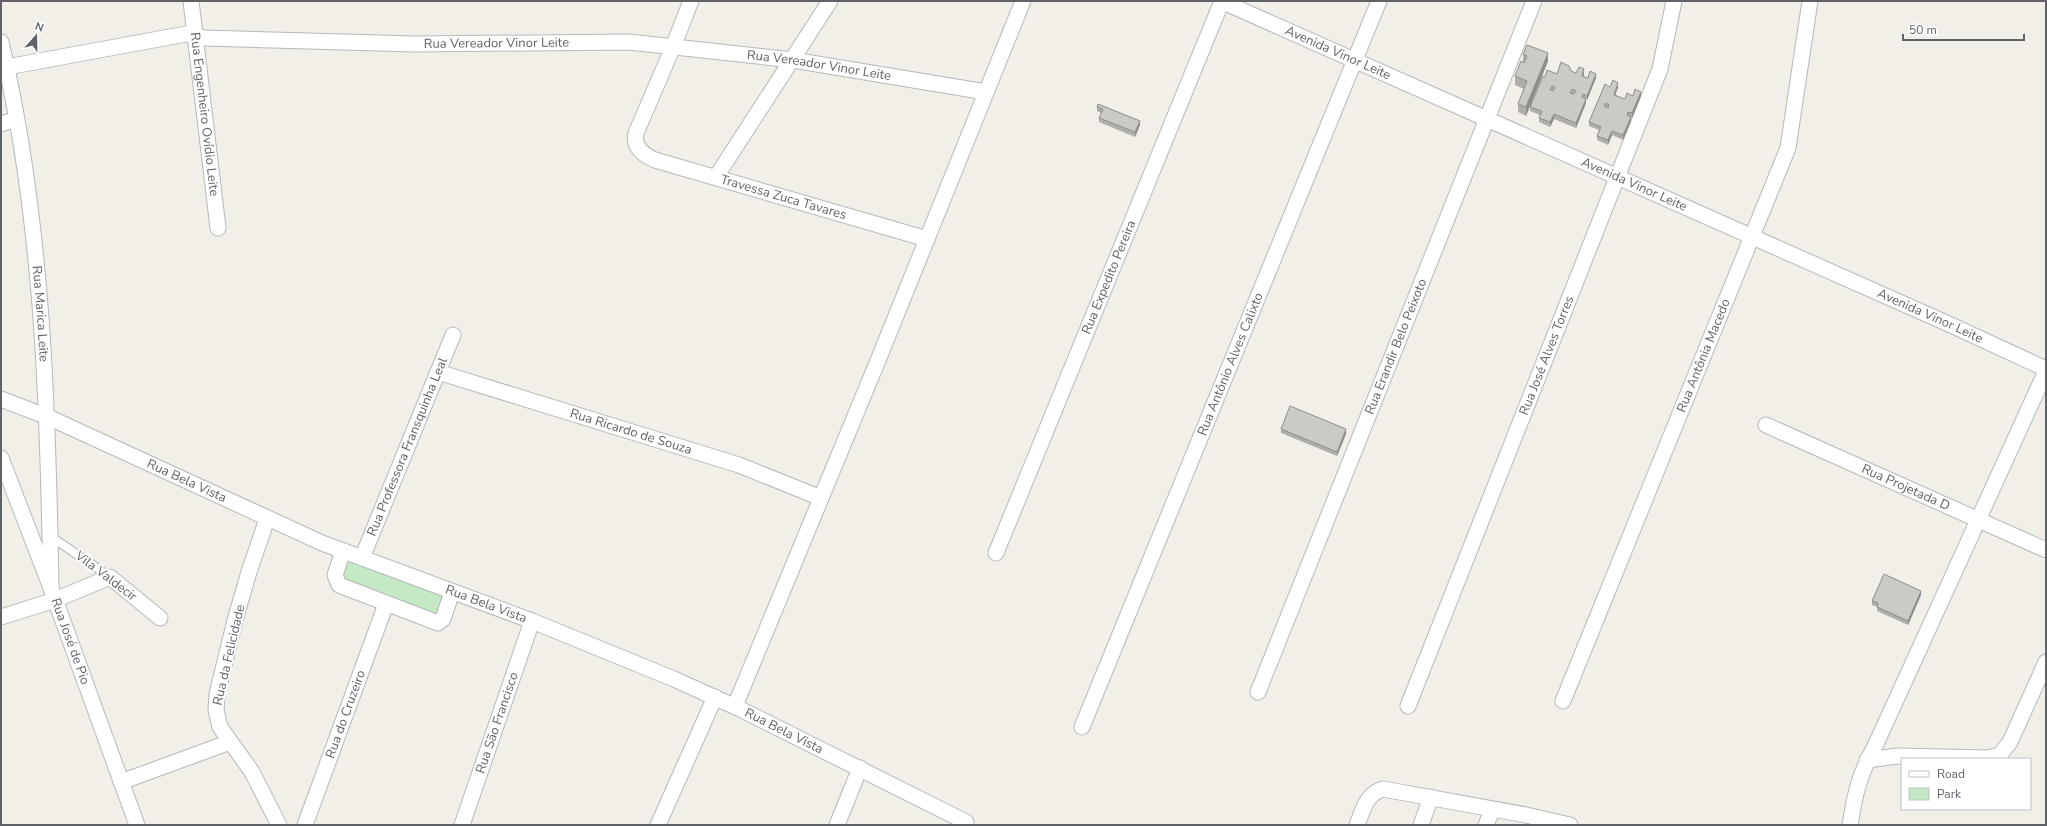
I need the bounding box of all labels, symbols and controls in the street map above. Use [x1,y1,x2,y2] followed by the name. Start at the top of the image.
[16,16,56,56] north arrow
[1903,16,2024,42] scale bar
[33,19,46,36] text: N
[1282,22,1394,84] street label: Avenida Vinor Leite
[1909,22,1937,38] text: 50 m
[186,31,223,197] street label: Rua Engenheiro Ovídio Leite
[424,34,569,53] street label: Rua Vereador Vinor Leite
[746,46,892,85] street label: Rua Vereador Vinor Leite
[1578,153,1690,216] street label: Avenida Vinor Leite
[718,170,849,224] street label: Travessa Zuca Tavares
[1078,217,1140,337] street label: Rua Expedito Pereira
[28,265,53,363] street label: Rua Marica Leite
[1361,276,1431,417] street label: Rua Erandir Belo Peixoto
[1875,284,1986,348] street label: Avenida Vinor Leite
[1193,290,1268,438] street label: Rua Antônio Alves Calixto
[1515,293,1578,418] street label: Rua José Alves Torres
[1672,296,1735,415] street label: Rua Antônia Macedo
[363,355,452,539] street label: Rua Professora Fransquinha Leal
[568,404,694,459] street label: Rua Ricardo de Souza
[144,455,229,507] street label: Rua Bela Vista
[1859,460,1953,515] street label: Rua Projetada D
[71,546,141,605] street label: Vila Valdecir
[443,581,529,627] street label: Rua Bela Vista
[46,596,94,687] street label: Rua José de Pio
[209,603,249,707] street label: Rua da Felicidade
[321,668,370,761] street label: Rua do Cruzeiro
[471,670,523,776] street label: Rua São Francisco
[742,704,826,758] street label: Rua Bela Vista
[1901,758,2031,810] legend
[1937,766,1965,782] text: Road
[1937,786,1962,802] text: Park

